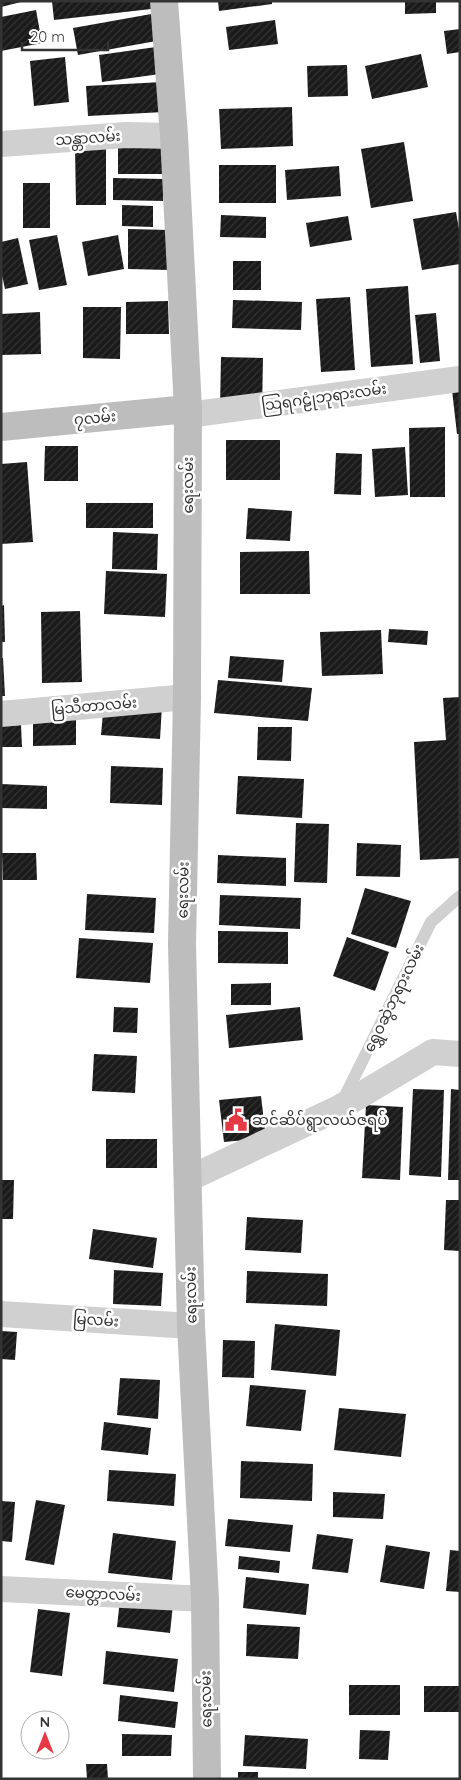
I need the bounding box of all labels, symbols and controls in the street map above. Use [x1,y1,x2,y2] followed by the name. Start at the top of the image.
[22,20,109,52] scale bar
[30,27,65,46] text: 20 m
[55,126,121,152] street label: သန္တာလမ်း
[260,378,388,418] street label: သြရဂဠုံဘုရားလမ်း
[73,406,117,432] street label: ၇လမ်း
[178,456,200,514] street label: ရေးလမ်း
[50,692,138,722] street label: မြသီတာလမ်း
[173,861,195,919] street label: ရေးလမ်း
[359,941,431,1056] street label: ရွှေဝဆွဲဘုရားလမ်း
[223,1107,249,1133] public building icon: ဆင်ဆိပ်ရွာလယ်ဇရပ်
[252,1110,387,1132] place label: ဆင်ဆိပ်ရွာလယ်ဇရပ်
[181,1266,203,1324] street label: ရေးလမ်း
[72,1308,120,1334] street label: မြလမ်း
[65,1582,141,1608] street label: မေတ္တာလမ်း
[196,1670,218,1728] street label: ရေးလမ်း
[20,1710,70,1760] north arrow
[40,1713,50,1731] text: N

